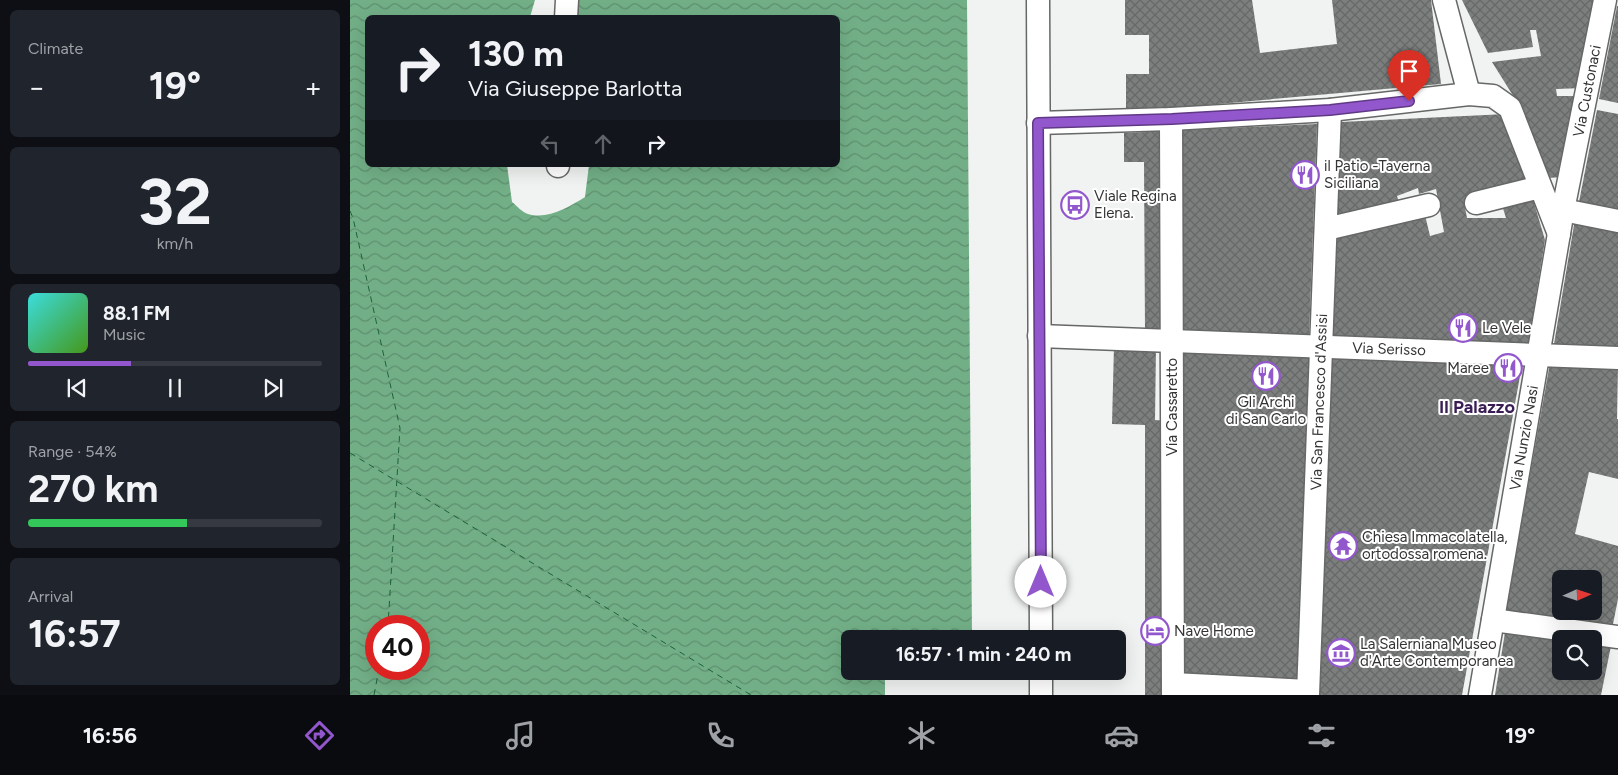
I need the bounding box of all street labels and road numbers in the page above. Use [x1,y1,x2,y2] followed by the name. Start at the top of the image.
[1569,43,1605,139] street label: Via Custonaci
[1307,313,1331,491] street label: Via San Francesco d'Assisi
[1352,339,1427,359] street label: Via Serisso
[1163,357,1181,456] street label: Via Cassaretto
[1506,384,1542,492] street label: Via Nunzio Nasi

